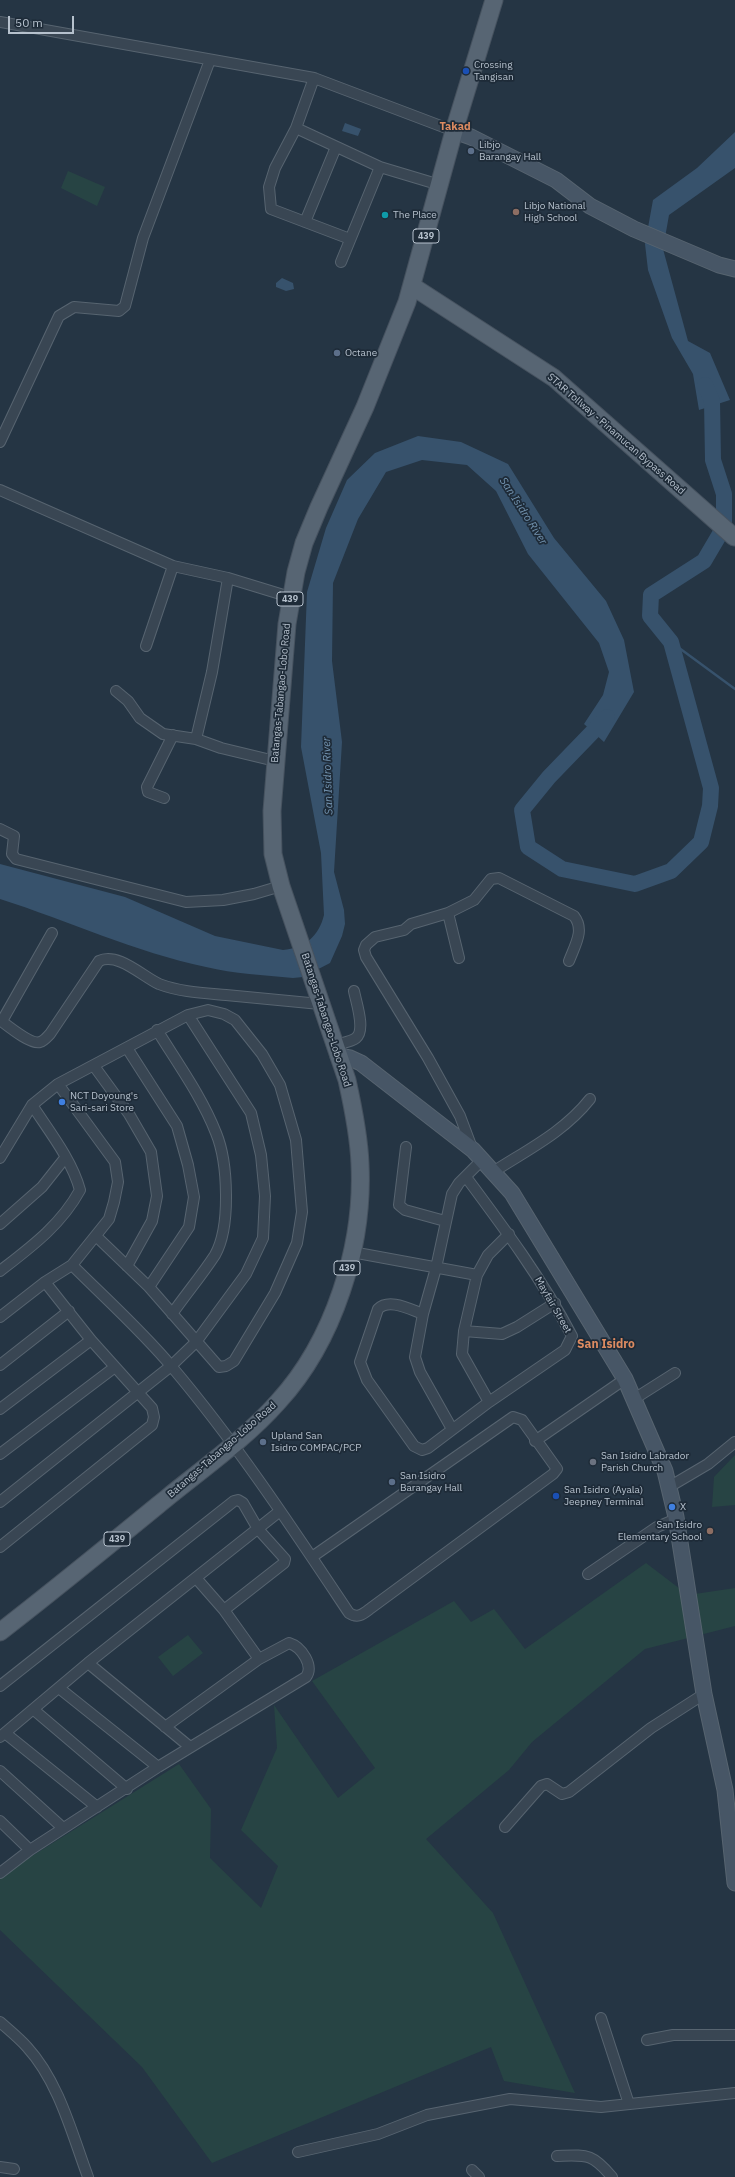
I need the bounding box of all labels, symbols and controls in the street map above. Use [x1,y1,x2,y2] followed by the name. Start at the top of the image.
[10,8,76,34] scale bar
[15,15,43,30] text: 50 m
[474,59,514,82] place label: Crossing Tangisan
[461,66,471,76] marker: Crossing Tangisan
[439,120,471,134] district label: Takad
[479,139,541,162] place label: Libjo Barangay Hall
[466,146,476,156] marker: Libjo Barangay Hall
[524,200,586,224] place label: Libjo National High School
[511,207,521,217] marker: Libjo National High School
[393,209,437,221] place label: The Place
[380,210,390,220] marker: The Place
[413,229,439,243] road number: 439
[345,347,377,359] place label: Octane
[332,348,342,358] marker: Octane
[545,371,687,497] street label: STAR Tollway - Pinamucan Bypass Road
[496,475,550,547] water label: San Isidro River
[277,592,303,606] road number: 439
[269,623,293,763] street label: Batangas-Tabangao-Lobo Road
[320,737,336,815] water label: San Isidro River
[299,952,353,1088] street label: Batangas-Tabangao-Lobo Road
[70,1090,138,1114] place label: NCT Doyoung's Sari-sari Store
[57,1097,67,1107] marker: NCT Doyoung's Sari-sari Store
[334,1261,360,1275] road number: 439
[532,1275,574,1335] street label: Mayfair Street
[577,1338,635,1352] district label: San Isidro
[165,1400,279,1500] street label: Batangas-Tabangao-Lobo Road
[271,1430,361,1454] place label: Upland San Isidro COMPAC/PCP
[258,1437,268,1447] marker: Upland San Isidro COMPAC/PCP
[601,1450,689,1474] place label: San Isidro Labrador Parish Church
[588,1457,598,1467] marker: San Isidro Labrador Parish Church
[400,1470,462,1494] place label: San Isidro Barangay Hall
[387,1477,397,1487] marker: San Isidro Barangay Hall
[564,1484,644,1508] place label: San Isidro (Ayala) Jeepney Terminal
[551,1491,561,1501] marker: San Isidro (Ayala) Jeepney Terminal
[680,1501,686,1513] place label: X
[667,1502,677,1512] marker: X
[618,1519,702,1542] place label: San Isidro Elementary School
[705,1526,715,1536] marker: San Isidro Elementary School
[104,1532,130,1546] road number: 439

